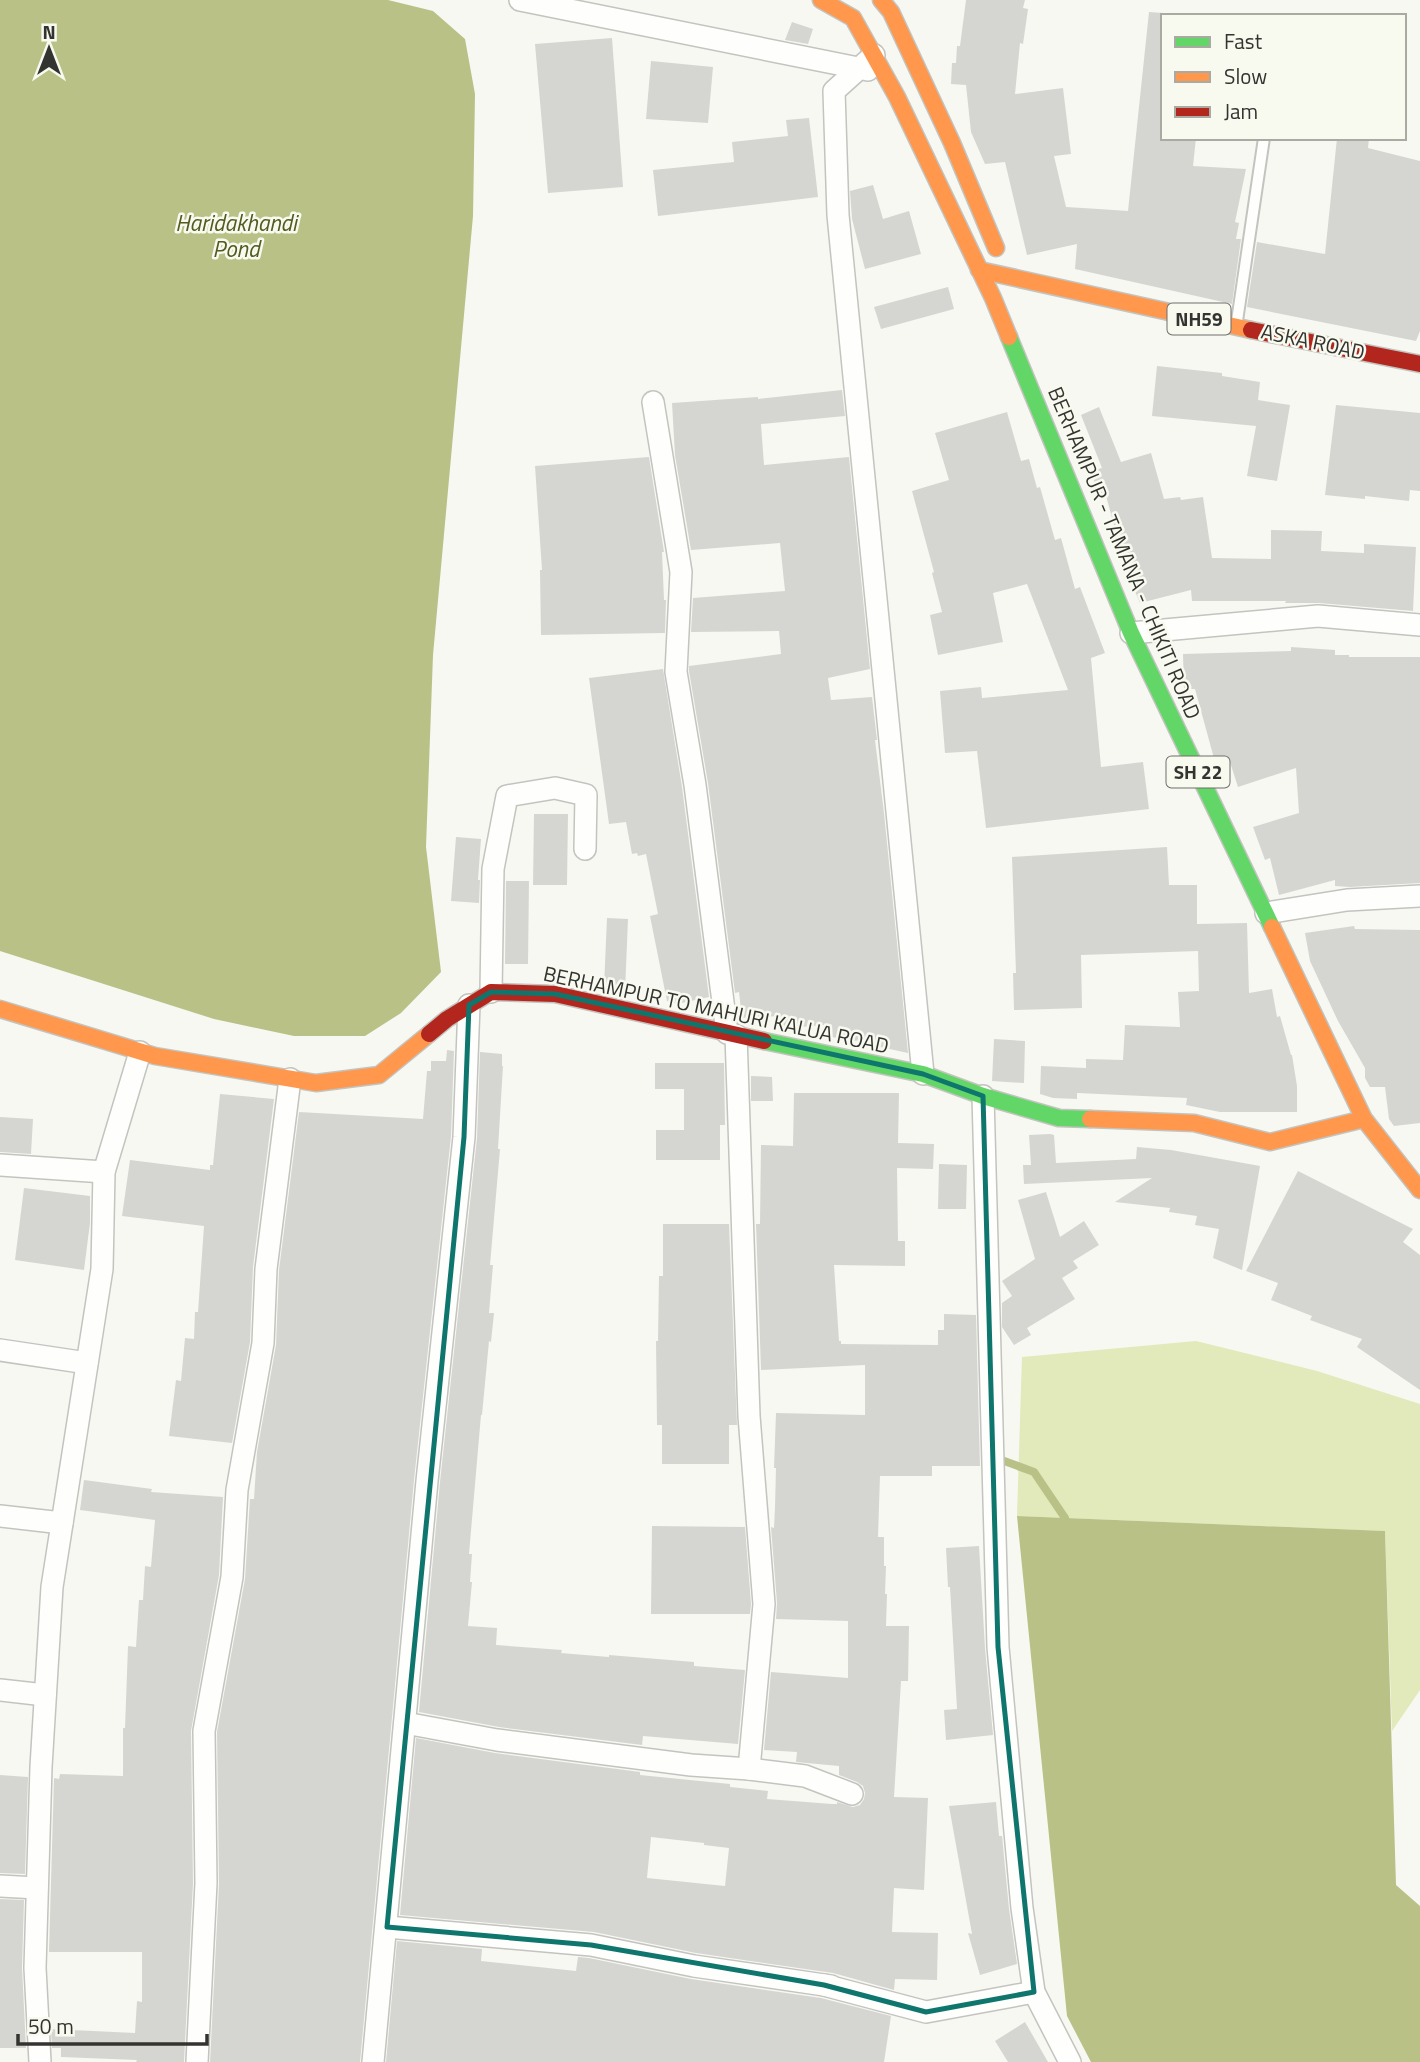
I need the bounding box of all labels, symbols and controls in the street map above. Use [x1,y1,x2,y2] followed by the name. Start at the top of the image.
[14,14,84,84] north arrow
[1161,14,1406,140] legend
[42,17,56,46] text: N
[1224,25,1263,57] text: Fast
[1224,60,1267,92] text: Slow
[1224,95,1258,127] text: Jam
[175,205,299,266] water label: Haridakhandi Pond
[1168,304,1230,334] road number: NH59
[1258,314,1368,368] street label: ASKA ROAD
[1040,381,1210,724] street label: BERHAMPUR - TAMANA - CHIKITI ROAD
[1166,757,1230,788] road number: SH 22
[541,957,892,1061] street label: BERHAMPUR TO MAHURI KALUA ROAD
[18,2002,206,2046] scale bar
[28,2010,74,2042] text: 50 m

